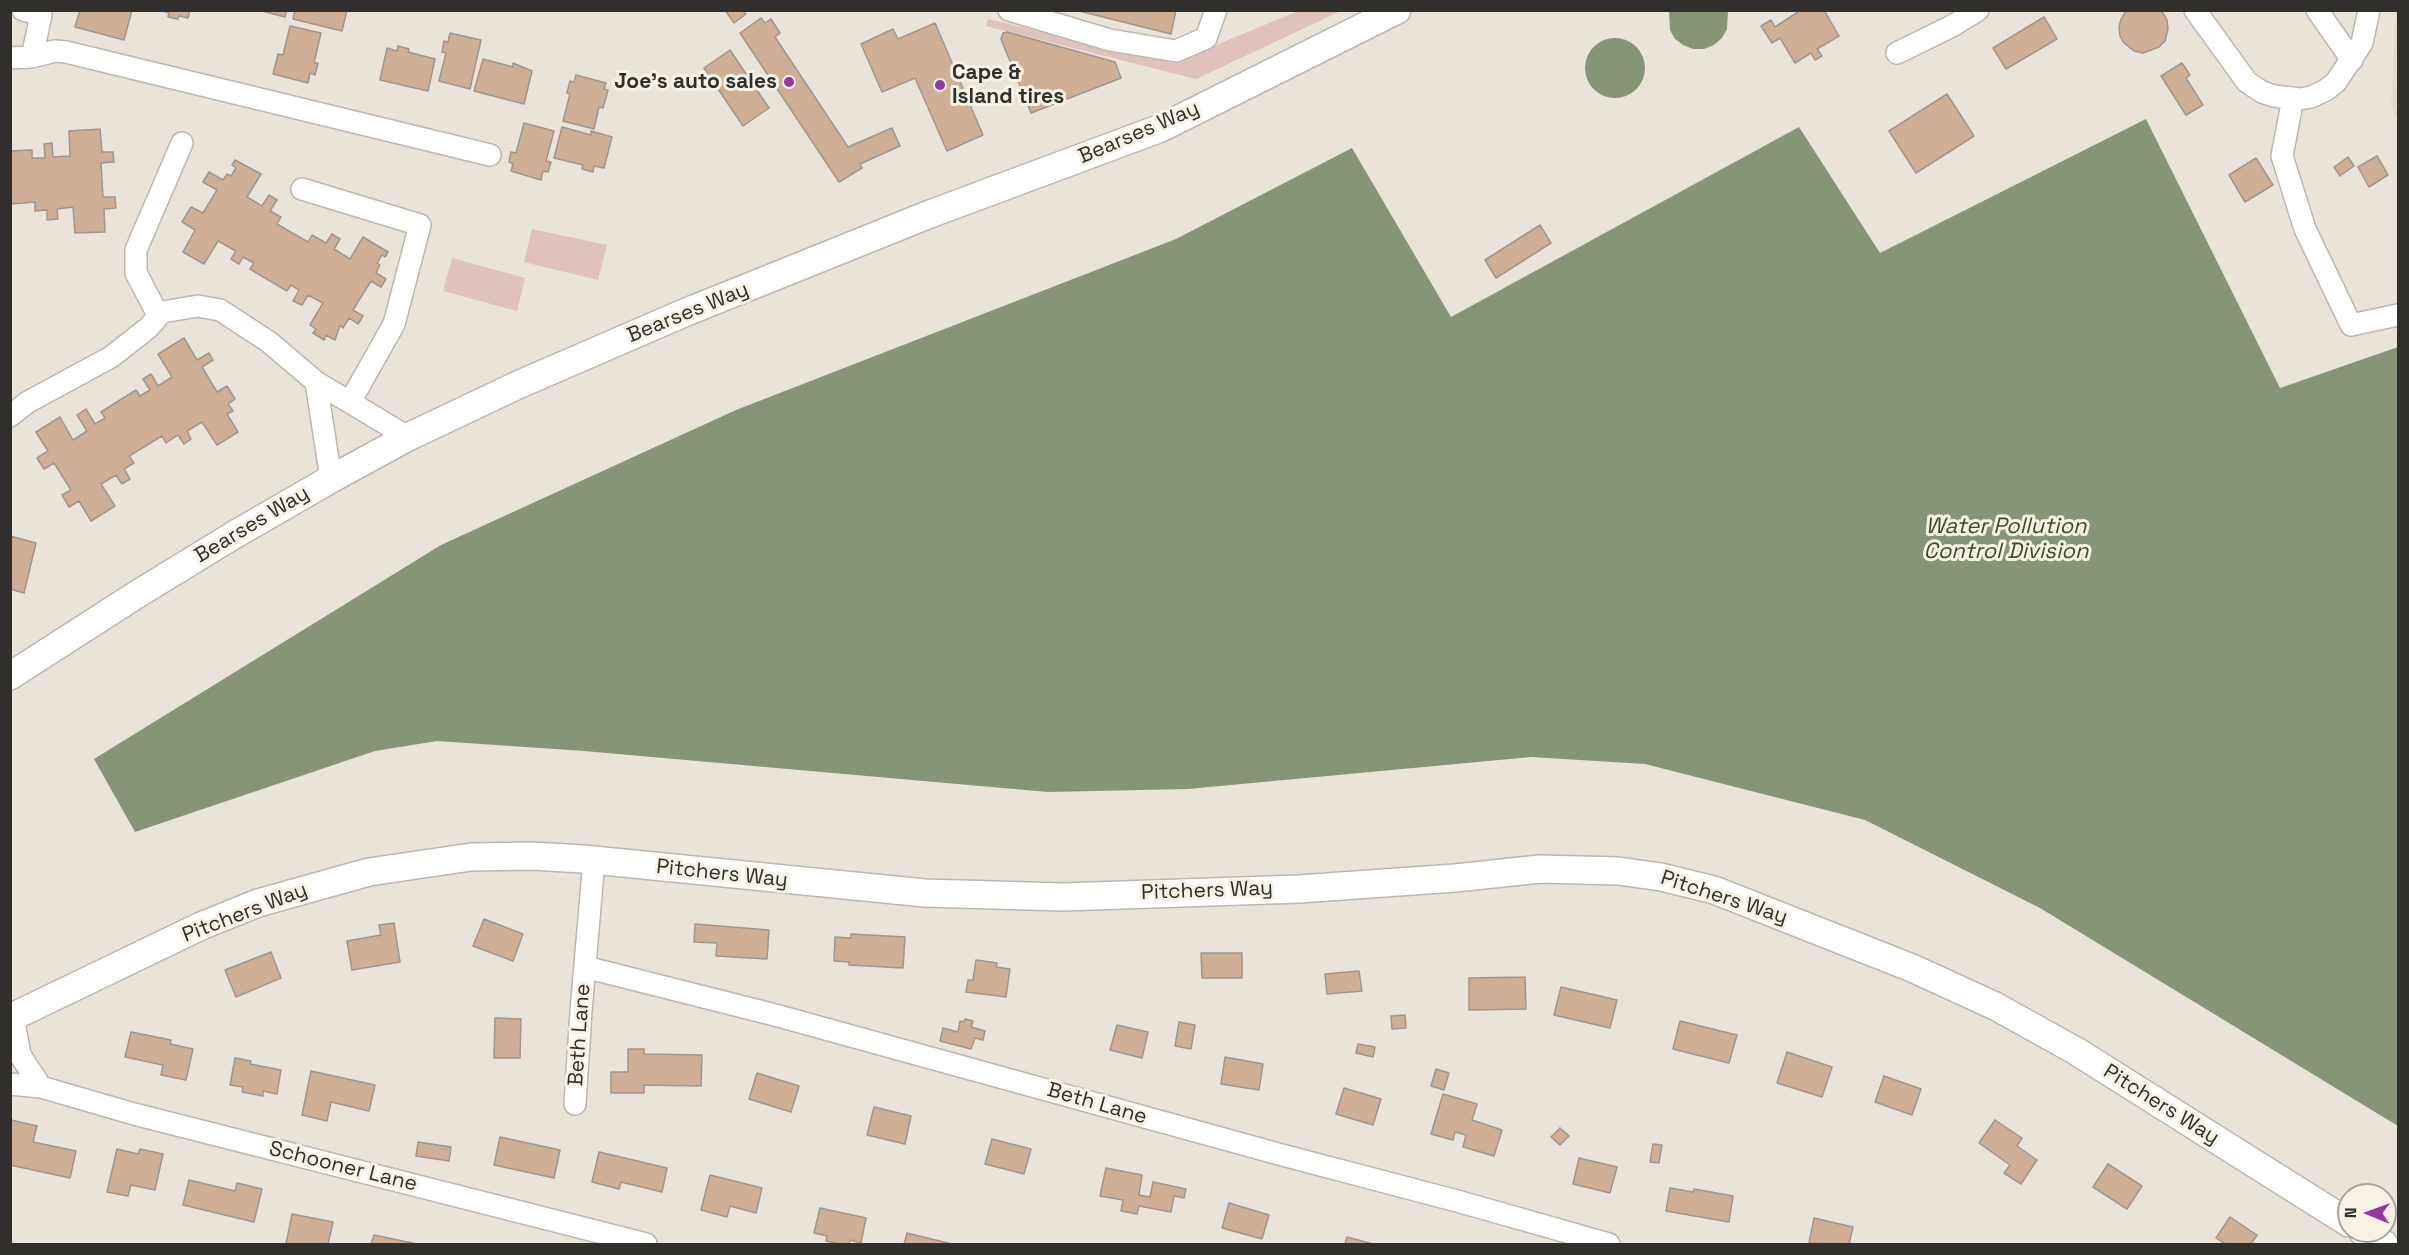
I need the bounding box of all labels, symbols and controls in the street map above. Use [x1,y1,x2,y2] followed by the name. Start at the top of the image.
[952,60,1064,110] place label: Cape & Island tires
[614,69,777,95] place label: Joe's auto sales
[782,75,796,89] marker: Joe's auto sales
[933,78,947,92] marker: Cape & Island tires
[1075,96,1203,170] street label: Bearses Way
[624,277,752,349] street label: Bearses Way
[190,481,314,569] street label: Bearses Way
[1924,514,2088,566] water label: Water Pollution Control Division
[655,855,789,893] street label: Pitchers Way
[1657,866,1791,930] street label: Pitchers Way
[1141,876,1273,906] street label: Pitchers Way
[179,878,311,948] street label: Pitchers Way
[564,983,596,1087] street label: Beth Lane
[2098,1059,2224,1151] street label: Pitchers Way
[1044,1078,1150,1130] street label: Beth Lane
[266,1136,420,1198] street label: Schooner Lane
[2337,1183,2397,1243] north arrow
[2340,1207,2361,1218] text: N

